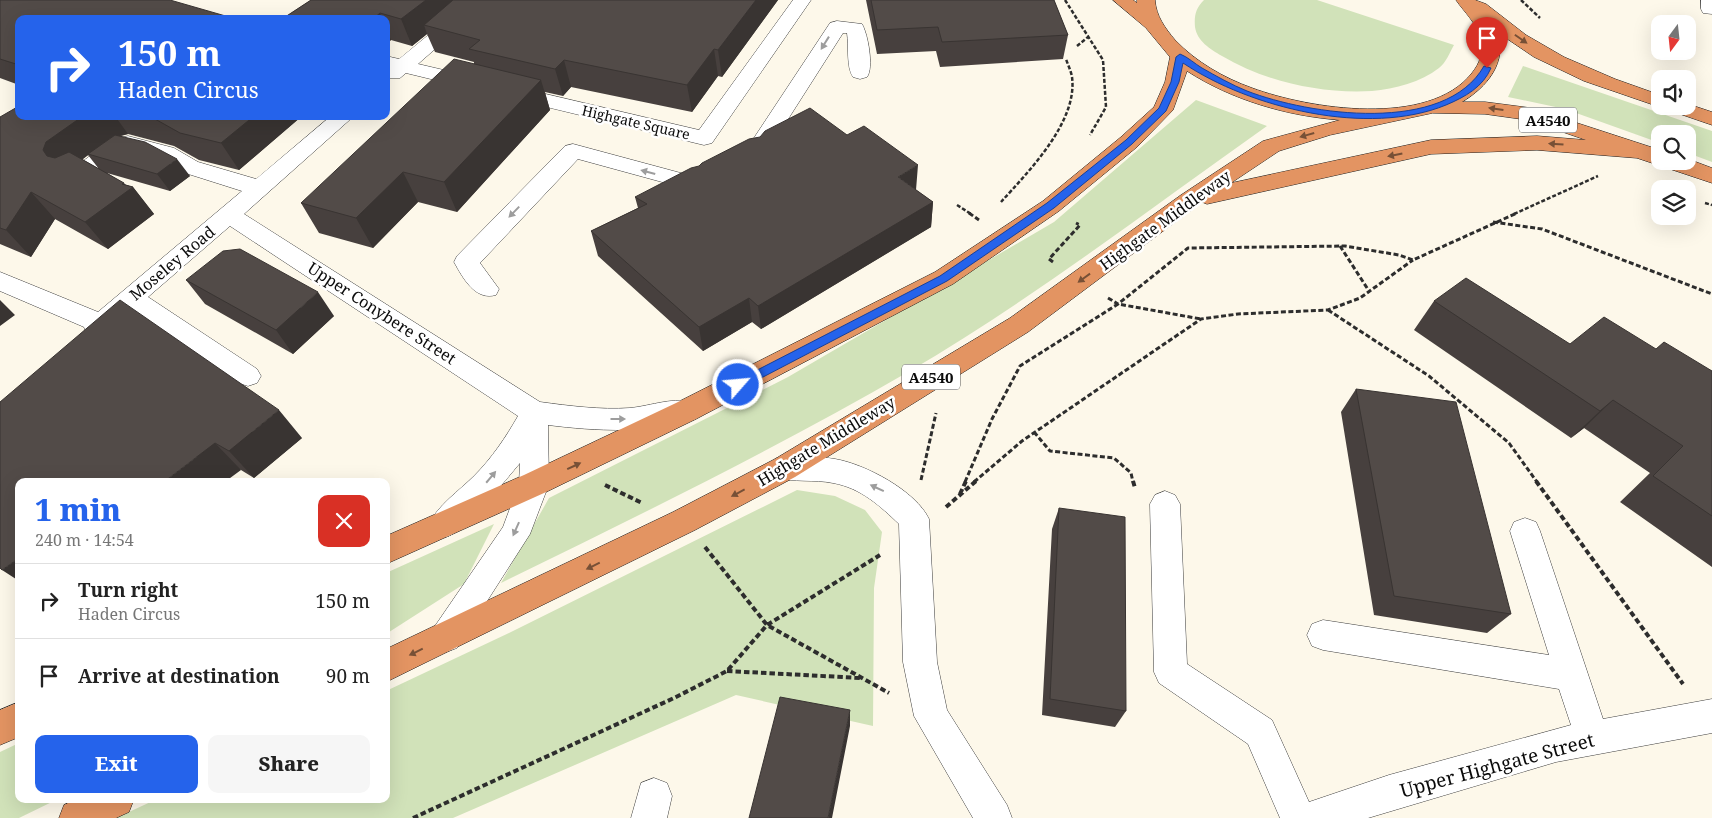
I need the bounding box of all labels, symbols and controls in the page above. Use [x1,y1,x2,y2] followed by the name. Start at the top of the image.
[1651,15,1696,60] north arrow
[1651,15,1696,225] map controls
[1466,17,1508,68] pin
[1473,24,1501,52] icon: arrive
[118,29,221,76] text: 150 m
[1514,34,1528,44] one-way arrow
[35,35,100,100] icon: right
[821,36,830,50] one-way arrow
[1651,70,1696,115] button: sound
[118,74,259,104] text: Haden Circus
[580,100,692,144] street label: Highgate Square
[1488,105,1504,113] one-way arrow
[1519,108,1577,132] road number: A4540
[1651,125,1696,170] button: search
[1300,131,1315,139] one-way arrow
[1548,140,1564,148] one-way arrow
[1386,151,1402,159] one-way arrow
[1095,164,1236,275] street label: Highgate Middleway
[640,167,655,175] one-way arrow
[1651,180,1696,225] button: layers
[508,206,520,218] one-way arrow
[125,221,220,305] street label: Moseley Road
[304,257,461,369] street label: Upper Conybere Street
[1077,273,1091,283] one-way arrow
[711,358,763,410] position arrow
[902,364,960,390] road number: A4540
[753,391,900,491] street label: Highgate Middleway
[610,415,626,423] one-way arrow
[567,461,581,469] one-way arrow
[485,471,496,483] one-way arrow
[870,483,884,491] one-way arrow
[35,489,121,530] text: 1 min
[731,489,745,497] one-way arrow
[318,495,370,547] button: close
[512,522,520,536] one-way arrow
[35,529,134,551] text: 240 m · 14:54
[585,561,600,570] one-way arrow
[78,577,178,603] text: Turn right
[35,587,63,615] icon: right
[315,588,370,614] text: 150 m
[78,603,180,625] text: Haden Circus
[409,648,423,656] one-way arrow
[35,662,63,690] icon: arrive
[78,663,280,689] text: Arrive at destination
[326,663,370,689] text: 90 m
[1397,726,1597,803] street label: Upper Highgate Street
[35,735,198,793] button: Exit
[208,735,370,793] button: Share

